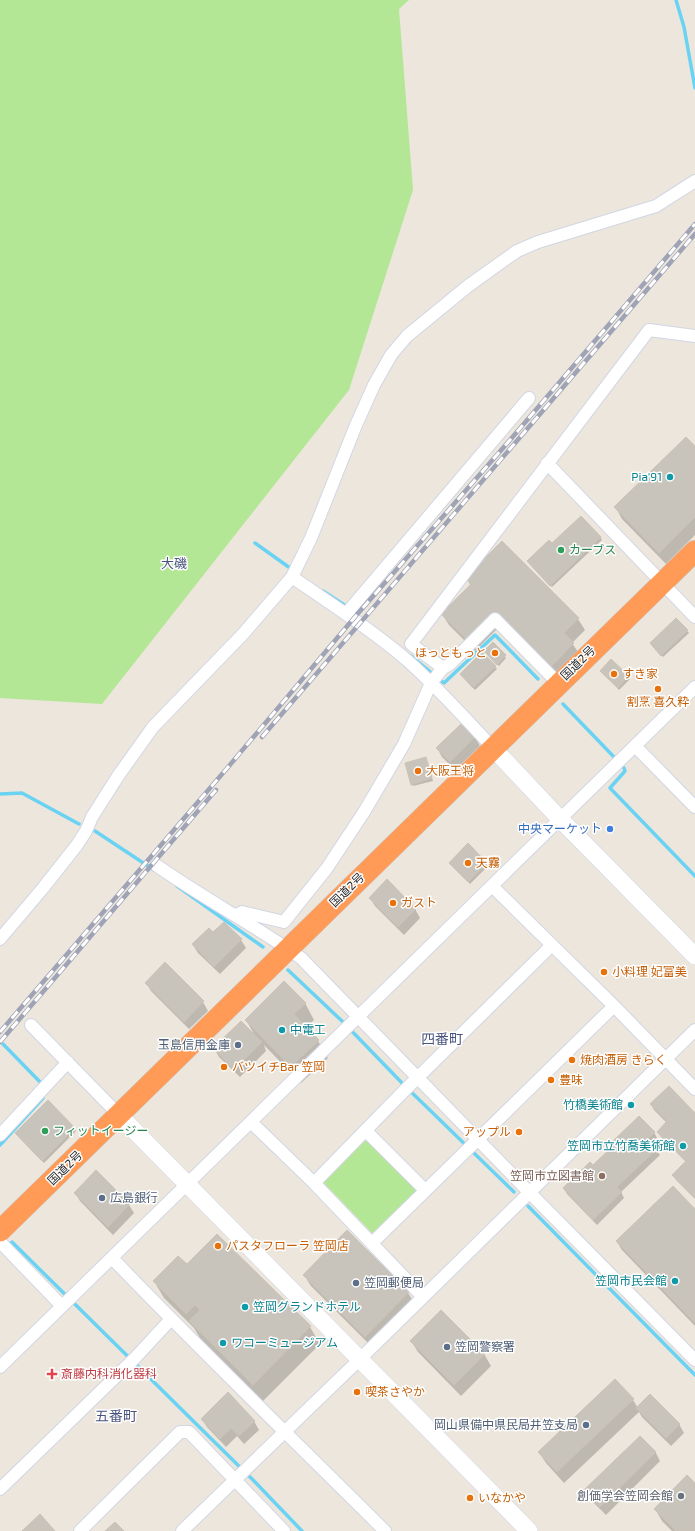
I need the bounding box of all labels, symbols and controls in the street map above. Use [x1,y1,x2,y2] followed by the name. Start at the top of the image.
[631,469,662,483] place label: Pia'91
[665,472,675,482] marker: Pia'91
[569,542,616,556] place label: カーブス
[556,545,566,555] marker: カーブス
[161,555,187,571] district label: 大磯
[557,642,598,682] street label: 国道2号
[415,645,487,659] place label: ほっともっと
[490,648,500,658] marker: ほっともっと
[622,666,658,680] place label: すき家
[609,669,619,679] marker: すき家
[653,684,663,694] marker: 割烹 喜久粋
[627,694,689,708] place label: 割烹 喜久粋
[426,763,474,777] place label: 大阪王将
[413,766,423,776] marker: 大阪王将
[518,821,602,835] place label: 中央マーケット
[605,824,615,834] marker: 中央マーケット
[476,855,500,869] place label: 天霧
[463,858,473,868] marker: 天霧
[326,869,367,909] street label: 国道2号
[401,895,437,909] place label: ガスト
[388,898,398,908] marker: ガスト
[612,964,687,978] place label: 小料理 妃富美
[599,967,609,977] marker: 小料理 妃富美
[290,1022,326,1036] place label: 中電工
[277,1025,287,1035] marker: 中電工
[421,1030,463,1047] district label: 四番町
[158,1037,230,1051] place label: 玉島信用金庫
[233,1040,243,1050] marker: 玉島信用金庫
[580,1052,667,1066] place label: 焼肉酒房 きらく
[567,1055,577,1065] marker: 焼肉酒房 きらく
[232,1059,325,1073] place label: バツイチBar 笠岡
[219,1062,229,1072] marker: バツイチBar 笠岡
[559,1072,583,1086] place label: 豊味
[546,1075,556,1085] marker: 豊味
[563,1097,623,1111] place label: 竹橋美術館
[626,1100,636,1110] marker: 竹橋美術館
[53,1123,149,1137] place label: フィットイージー
[463,1124,511,1138] place label: アップル
[40,1126,50,1136] marker: フィットイージー
[514,1127,524,1137] marker: アップル
[567,1138,675,1152] place label: 笠岡市立竹喬美術館
[678,1141,688,1151] marker: 笠岡市立竹喬美術館
[44,1147,85,1187] street label: 国道2号
[510,1168,594,1182] place label: 笠岡市立図書館
[597,1171,607,1181] marker: 笠岡市立図書館
[110,1190,158,1204] place label: 広島銀行
[97,1193,107,1203] marker: 広島銀行
[226,1238,349,1252] place label: パスタフローラ 笠岡店
[213,1241,223,1251] marker: パスタフローラ 笠岡店
[595,1273,667,1287] place label: 笠岡市民会館
[364,1275,424,1289] place label: 笠岡郵便局
[670,1276,680,1286] marker: 笠岡市民会館
[351,1278,361,1288] marker: 笠岡郵便局
[253,1299,361,1313] place label: 笠岡グランドホテル
[240,1302,250,1312] marker: 笠岡グランドホテル
[231,1335,338,1349] place label: ワコーミュージアム
[218,1338,228,1348] marker: ワコーミュージアム
[455,1339,515,1353] place label: 笠岡警察署
[442,1342,452,1352] marker: 笠岡警察署
[61,1366,157,1380] place label: 斎藤内科消化器科
[46,1368,58,1380] marker: 斎藤内科消化器科
[365,1384,425,1398] place label: 喫茶さやか
[352,1387,362,1397] marker: 喫茶さやか
[95,1407,137,1424] district label: 五番町
[434,1417,578,1431] place label: 岡山県備中県民局井笠支局
[581,1420,591,1430] marker: 岡山県備中県民局井笠支局
[577,1488,673,1502] place label: 創価学会笠岡会館
[478,1490,526,1504] place label: いなかや
[676,1491,686,1501] marker: 創価学会笠岡会館
[465,1493,475,1503] marker: いなかや

